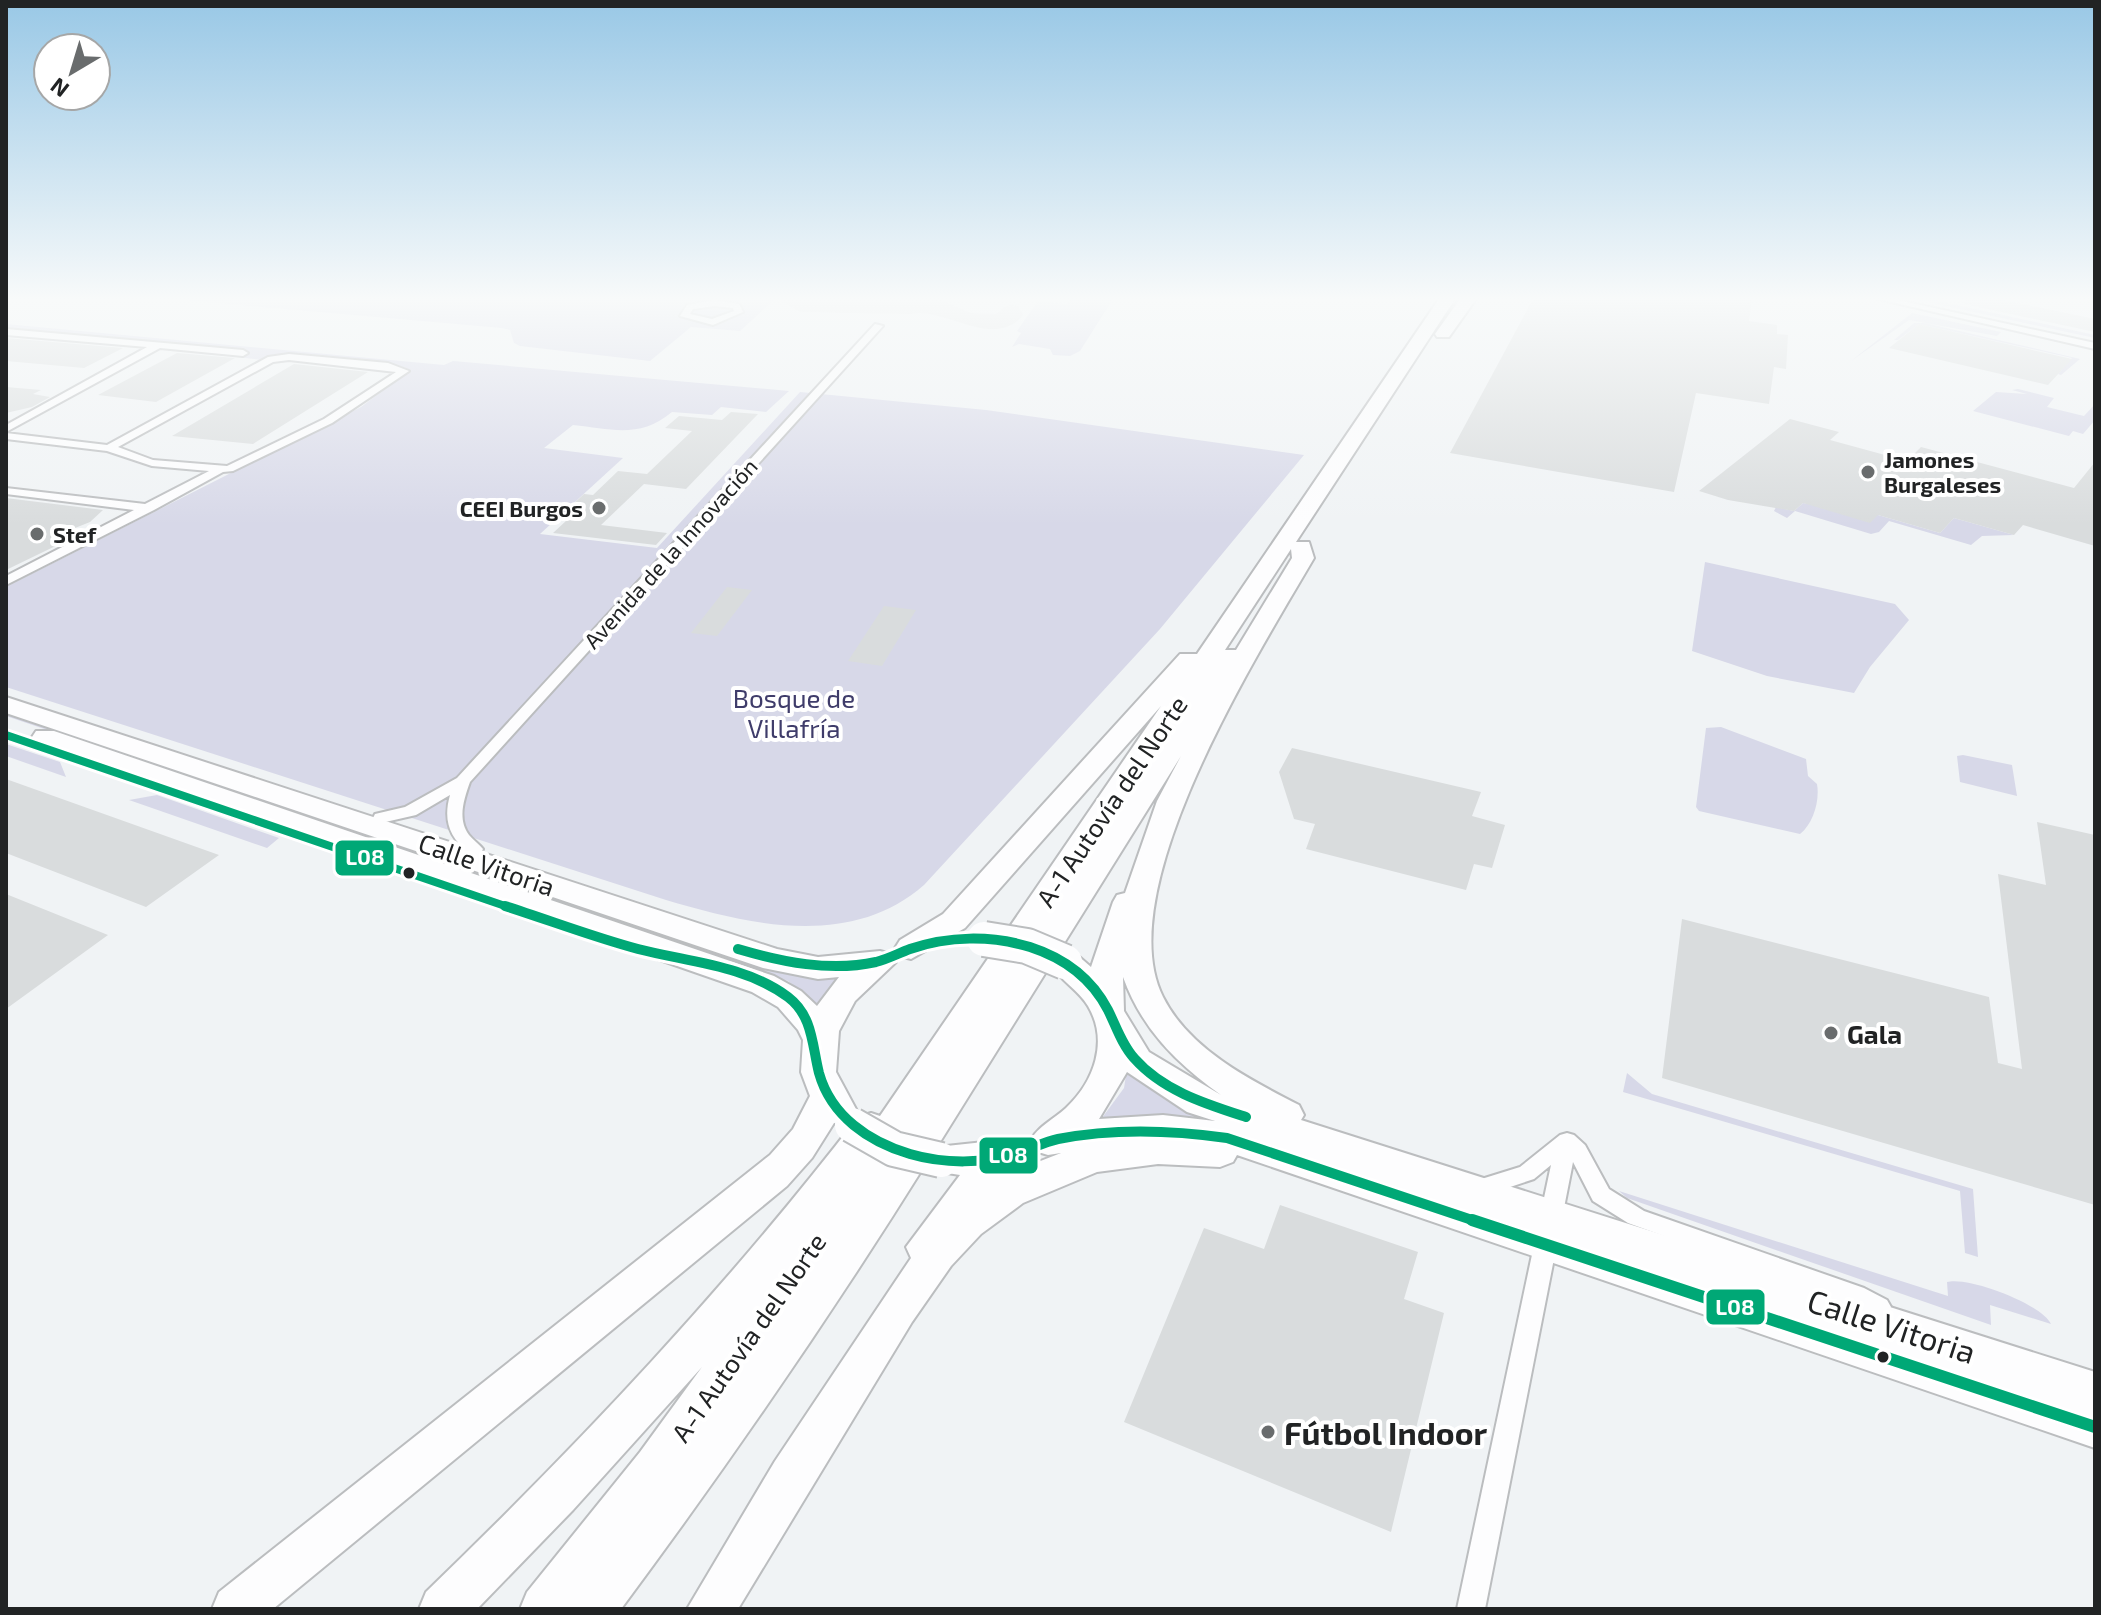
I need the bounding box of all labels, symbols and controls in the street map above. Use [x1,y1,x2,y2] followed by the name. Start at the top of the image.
[32,32,112,112] north arrow
[45,73,73,104] text: N
[1884,446,2001,497] place label: Jamones Burgaleses
[578,453,762,653] street label: Avenida de la Innovación
[1859,463,1877,481] marker: Jamones Burgaleses
[460,495,583,521] place label: CEEI Burgos
[590,499,608,517] marker: CEEI Burgos
[53,521,97,547] place label: Stef
[28,525,46,543] marker: Stef
[733,682,855,743] park label: Bosque de Villafría
[1029,690,1193,912] street label: A-1 Autovía del Norte
[415,826,559,902] street label: Calle Vitoria
[334,839,395,877] line badge: L08
[345,843,385,869] text: L08
[401,865,417,881] unlabelled marker
[1847,1018,1902,1049] place label: Gala
[1822,1024,1840,1042] marker: Gala
[978,1136,1039,1175] line badge: L08
[988,1141,1028,1167] text: L08
[664,1227,832,1447] street label: A-1 Autovía del Norte
[1803,1280,1981,1370] street label: Calle Vitoria
[1705,1288,1766,1326] line badge: L08
[1715,1293,1755,1319] text: L08
[1875,1349,1891,1365] unlabelled marker
[1284,1413,1488,1451] place label: Fútbol Indoor
[1259,1423,1277,1441] marker: Fútbol Indoor

